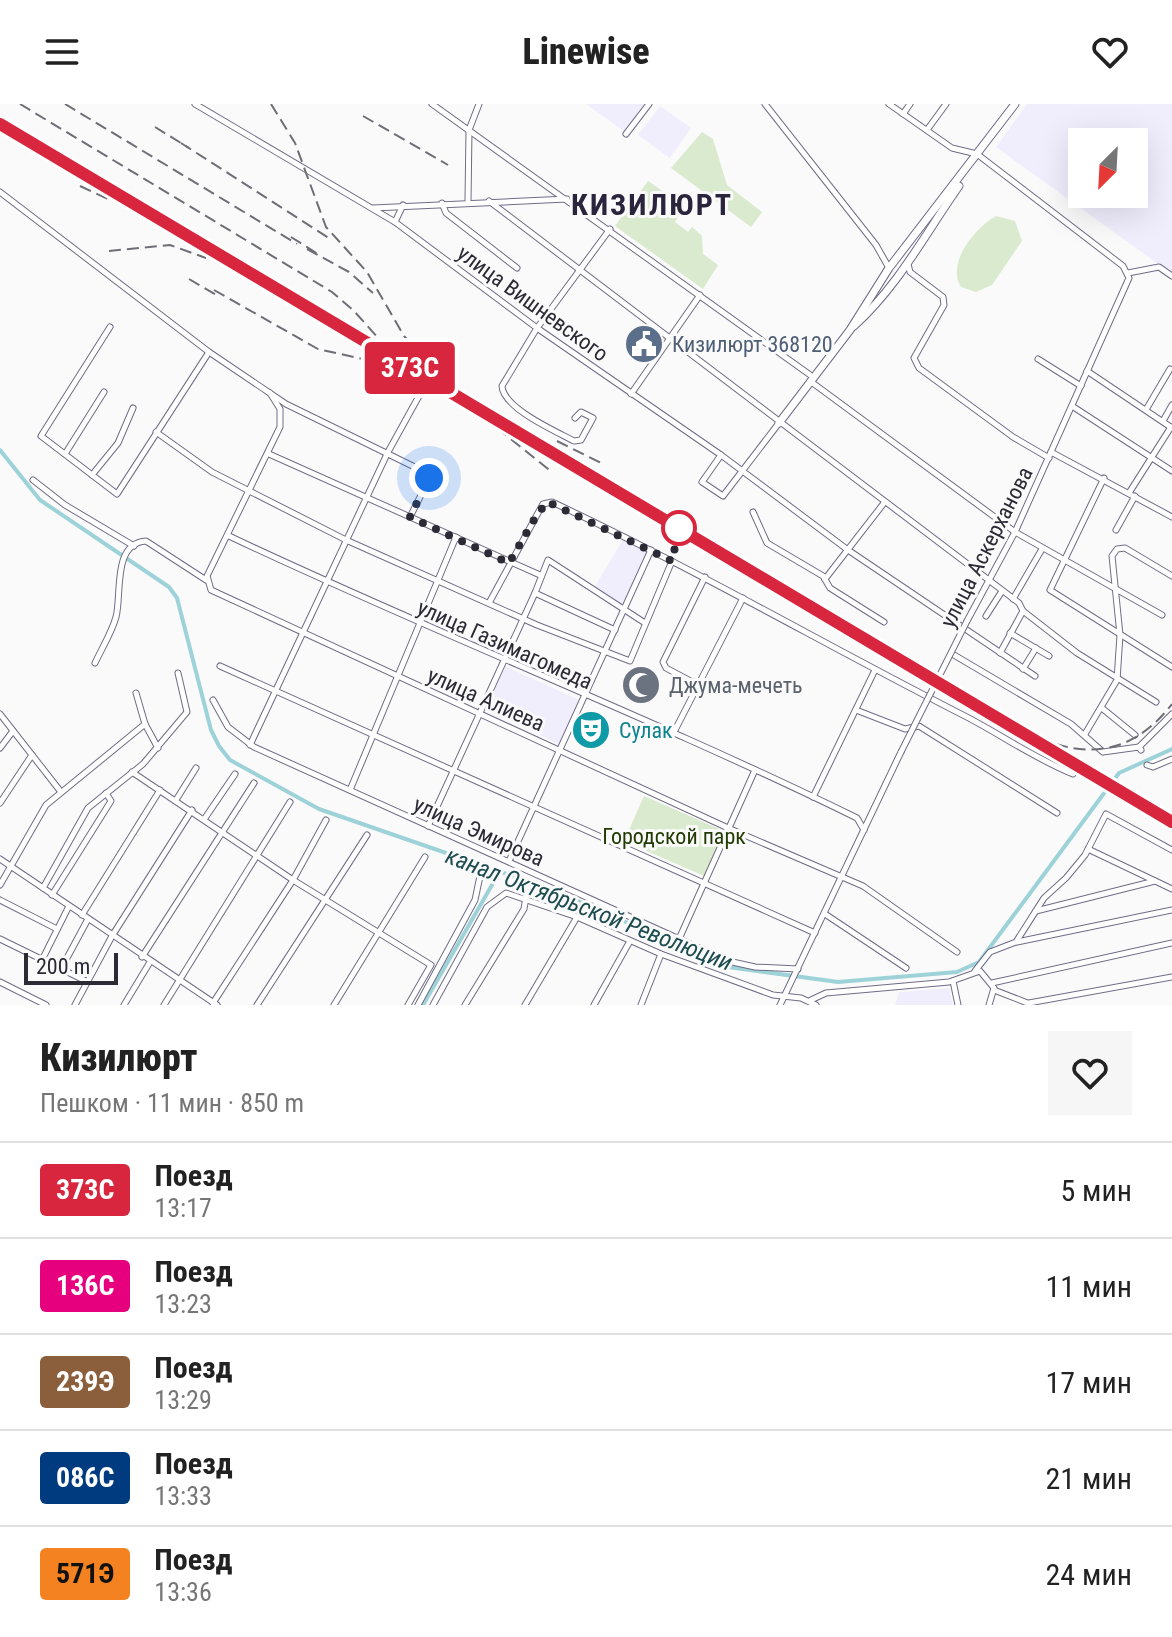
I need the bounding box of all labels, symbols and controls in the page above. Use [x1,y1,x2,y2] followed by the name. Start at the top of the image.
[40,30,84,74] icon: menu
[1088,30,1132,74] icon: heart
[522,31,650,73] text: Linewise
[1068,128,1148,208] north arrow
[1068,128,1148,208] map controls
[571,187,733,222] district label: КИЗИЛЮРТ
[452,240,613,366] street label: улица Вишневского
[623,323,665,365] public building icon: Кизилюрт 368120
[672,332,833,357] place label: Кизилюрт 368120
[354,342,466,394] line badge: 373C
[381,351,439,384] text: 373C
[409,458,449,498] your location
[935,463,1038,632] street label: улица Аскерханова
[662,511,696,545] unlabelled marker
[413,595,596,694] street label: улица Газимагомеда
[423,663,548,736] street label: улица Алиева
[620,664,662,706] mosque icon: Джума-мечеть
[669,673,803,698] place label: Джума-мечеть
[570,709,612,751] theatre icon: Сулак
[619,718,673,743] place label: Сулак
[410,792,548,871] street label: улица Эмирова
[602,824,746,849] park label: Городской парк
[442,841,736,977] water label: канал Октябрьской Революции
[24,949,118,985] scale bar
[36,954,90,979] text: 200 m
[1048,1031,1132,1115] button: heart
[40,1036,198,1080] text: Кизилюрт
[40,1088,304,1118] text: Пешком · 11 мин · 850 m
[154,1158,233,1193] text: Поезд
[56,1173,114,1206] text: 373C
[1060,1173,1132,1208] text: 5 мин
[154,1193,212,1223] text: 13:17
[154,1254,233,1289] text: Поезд
[56,1269,114,1302] text: 136С
[1046,1269,1132,1304] text: 11 мин
[154,1289,212,1319] text: 13:23
[154,1350,233,1385] text: Поезд
[56,1365,114,1398] text: 239Э
[1046,1365,1132,1400] text: 17 мин
[154,1385,212,1415] text: 13:29
[154,1446,233,1481] text: Поезд
[56,1461,114,1494] text: 086С
[1046,1461,1132,1496] text: 21 мин
[154,1481,212,1511] text: 13:33
[154,1542,233,1577] text: Поезд
[56,1557,114,1590] text: 571Э
[1046,1557,1132,1592] text: 24 мин
[154,1577,212,1607] text: 13:36

